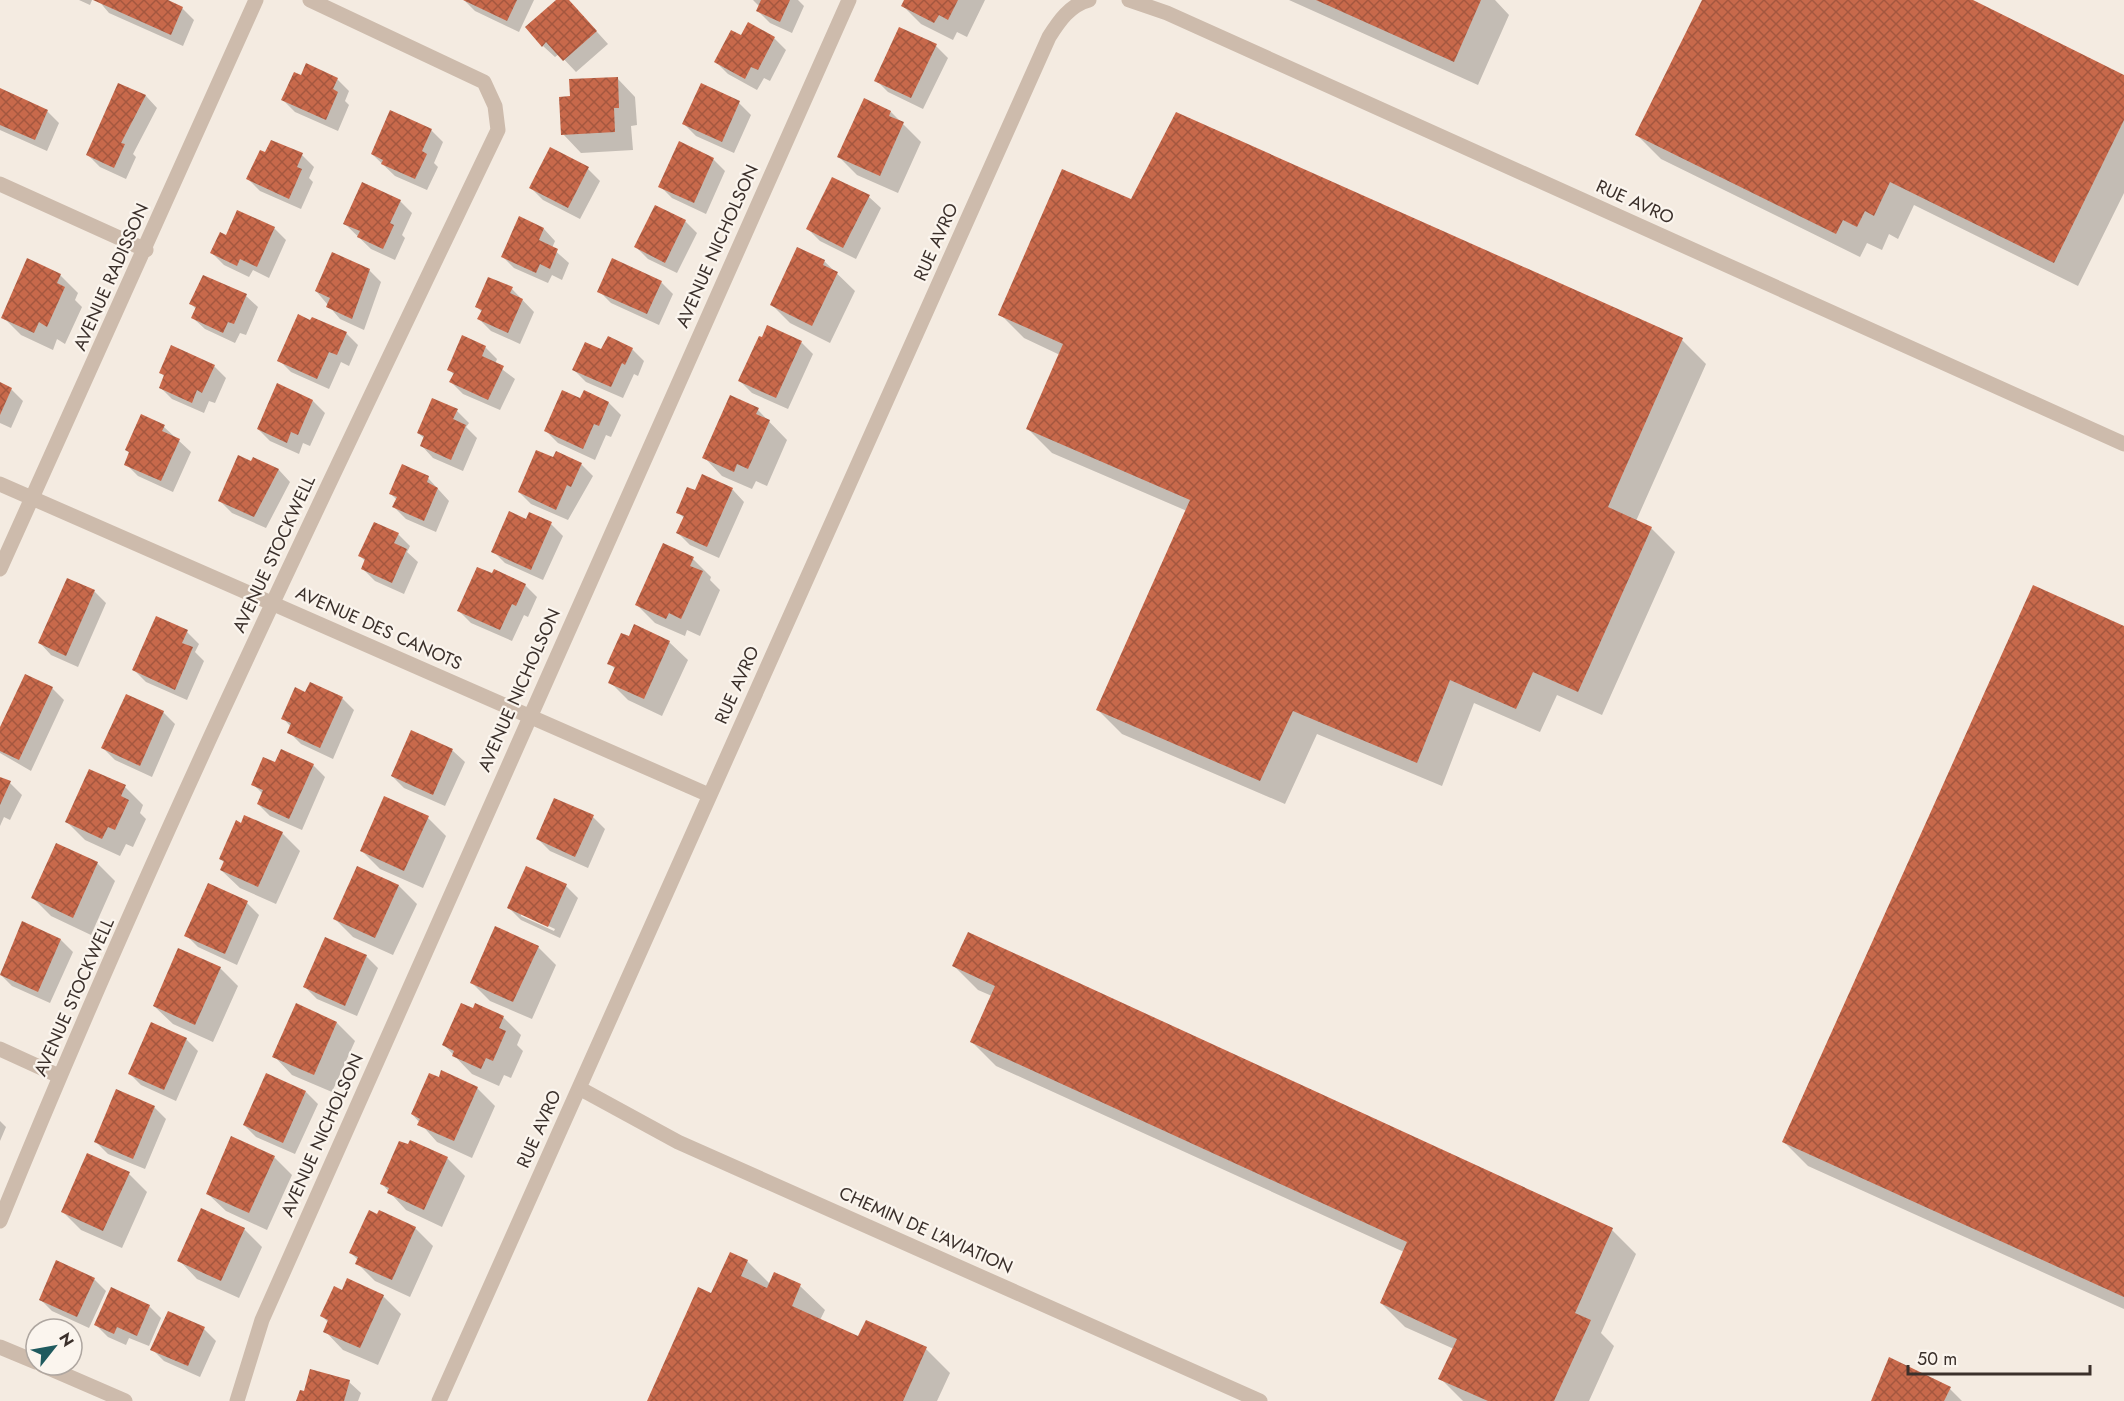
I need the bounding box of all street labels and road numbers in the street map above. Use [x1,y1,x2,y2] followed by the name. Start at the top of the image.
[669,160,765,332] street label: AVENUE NICHOLSON
[1592,173,1678,231] street label: RUE AVRO
[67,199,155,355] street label: AVENUE RADISSON
[907,199,965,285] street label: RUE AVRO
[226,471,322,637] street label: AVENUE STOCKWELL
[292,580,466,676] street label: AVENUE DES CANOTS
[471,604,567,776] street label: AVENUE NICHOLSON
[708,642,766,728] street label: RUE AVRO
[27,914,121,1080] street label: AVENUE STOCKWELL
[274,1049,370,1221] street label: AVENUE NICHOLSON
[510,1086,568,1172] street label: RUE AVRO
[835,1180,1017,1280] street label: CHEMIN DE L'AVIATION

